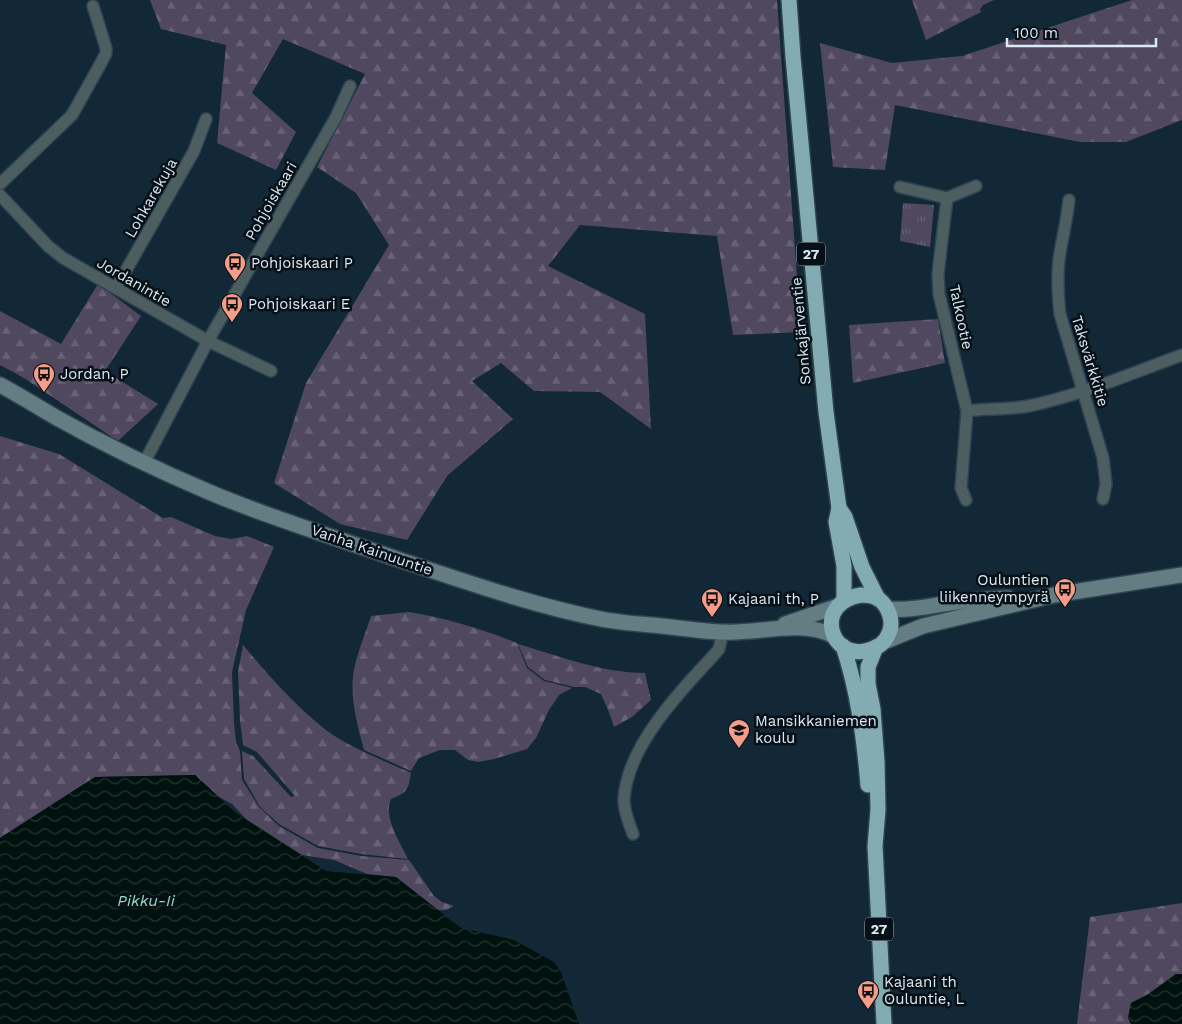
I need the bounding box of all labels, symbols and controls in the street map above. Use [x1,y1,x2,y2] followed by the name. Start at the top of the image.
[1007,15,1156,47] scale bar
[1014,24,1058,42] text: 100 m
[121,155,181,241] street label: Lohkarekuja
[241,159,301,243] street label: Pohjoiskaari
[797,242,825,266] road number: 27
[223,251,247,282] bus stop icon: Pohjoiskaari P
[94,254,174,310] street label: Jordanintie
[251,254,353,272] place label: Pohjoiskaari P
[787,276,815,386] street label: Sonkajärventie
[945,283,977,351] street label: Talkootie
[220,292,244,323] bus stop icon: Pohjoiskaari E
[248,295,350,313] place label: Pohjoiskaari E
[1068,313,1112,409] street label: Taksvärkkitie
[32,362,56,393] bus stop icon: Jordan, P
[60,365,129,383] place label: Jordan, P
[309,521,435,579] street label: Vanha Kainuuntie
[939,571,1050,606] place label: Ouluntien liikenneympyrä
[1053,577,1077,608] bus stop icon: Ouluntien liikenneympyrä
[700,587,724,618] bus stop icon: Kajaani th, P
[728,590,819,608] place label: Kajaani th, P
[755,712,877,747] place label: Mansikkaniemen koulu
[727,718,751,749] school or university icon: Mansikkaniemen koulu
[117,891,176,910] water label: Pikku-Ii
[865,918,893,941] road number: 27
[884,973,965,1008] place label: Kajaani th Ouluntie, L
[856,979,880,1010] bus stop icon: Kajaani th Ouluntie, L

